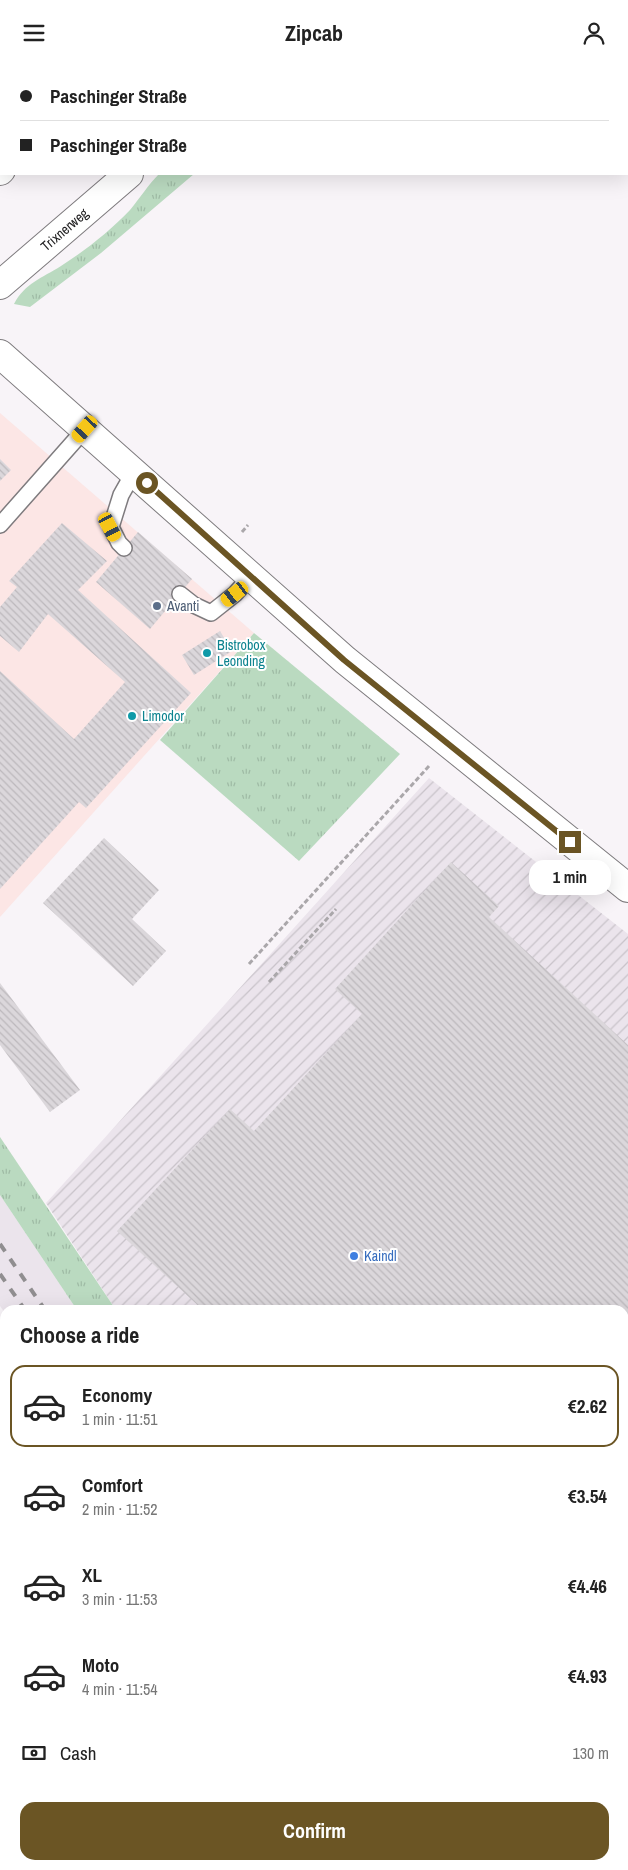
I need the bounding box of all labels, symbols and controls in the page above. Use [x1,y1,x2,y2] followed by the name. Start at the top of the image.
[285,18,343,48] text: Zipcab
[20,19,48,47] icon: menu
[580,19,608,47] icon: person
[50,83,187,109] text: Paschinger Straße
[50,132,187,158] text: Paschinger Straße
[37,204,92,255] street label: Trixnerweg
[69,413,100,445] car
[136,472,158,494] route start
[96,510,123,544] car
[218,579,251,609] car
[166,597,199,615] place label: Avanti
[151,600,163,612] marker: Avanti
[217,636,266,670] place label: Bistrobox Leonding
[201,647,213,659] marker: Bistrobox Leonding
[142,707,184,725] place label: Limodor
[126,710,138,722] marker: Limodor
[559,831,581,853] route end
[529,859,611,895] callout: 1 min
[553,866,587,888] text: 1 min
[364,1247,397,1265] place label: Kaindl
[348,1250,360,1262] marker: Kaindl
[20,1320,139,1350] text: Choose a ride
[82,1382,152,1408] text: Economy
[22,1384,67,1429] icon: car
[568,1393,607,1419] text: €2.62
[82,1408,158,1430] text: 1 min · 11:51
[82,1472,143,1498] text: Comfort
[22,1474,67,1519] icon: car
[568,1483,607,1509] text: €3.54
[82,1498,158,1520] text: 2 min · 11:52
[82,1562,102,1588] text: XL
[22,1564,67,1609] icon: car
[568,1573,607,1599] text: €4.46
[82,1588,158,1610] text: 3 min · 11:53
[82,1652,119,1678] text: Moto
[22,1654,67,1699] icon: car
[568,1663,607,1689] text: €4.93
[82,1678,158,1700] text: 4 min · 11:54
[20,1739,48,1767] icon: cash
[60,1740,96,1766] text: Cash
[573,1742,609,1764] text: 130 m
[20,1802,609,1860] button: Confirm

